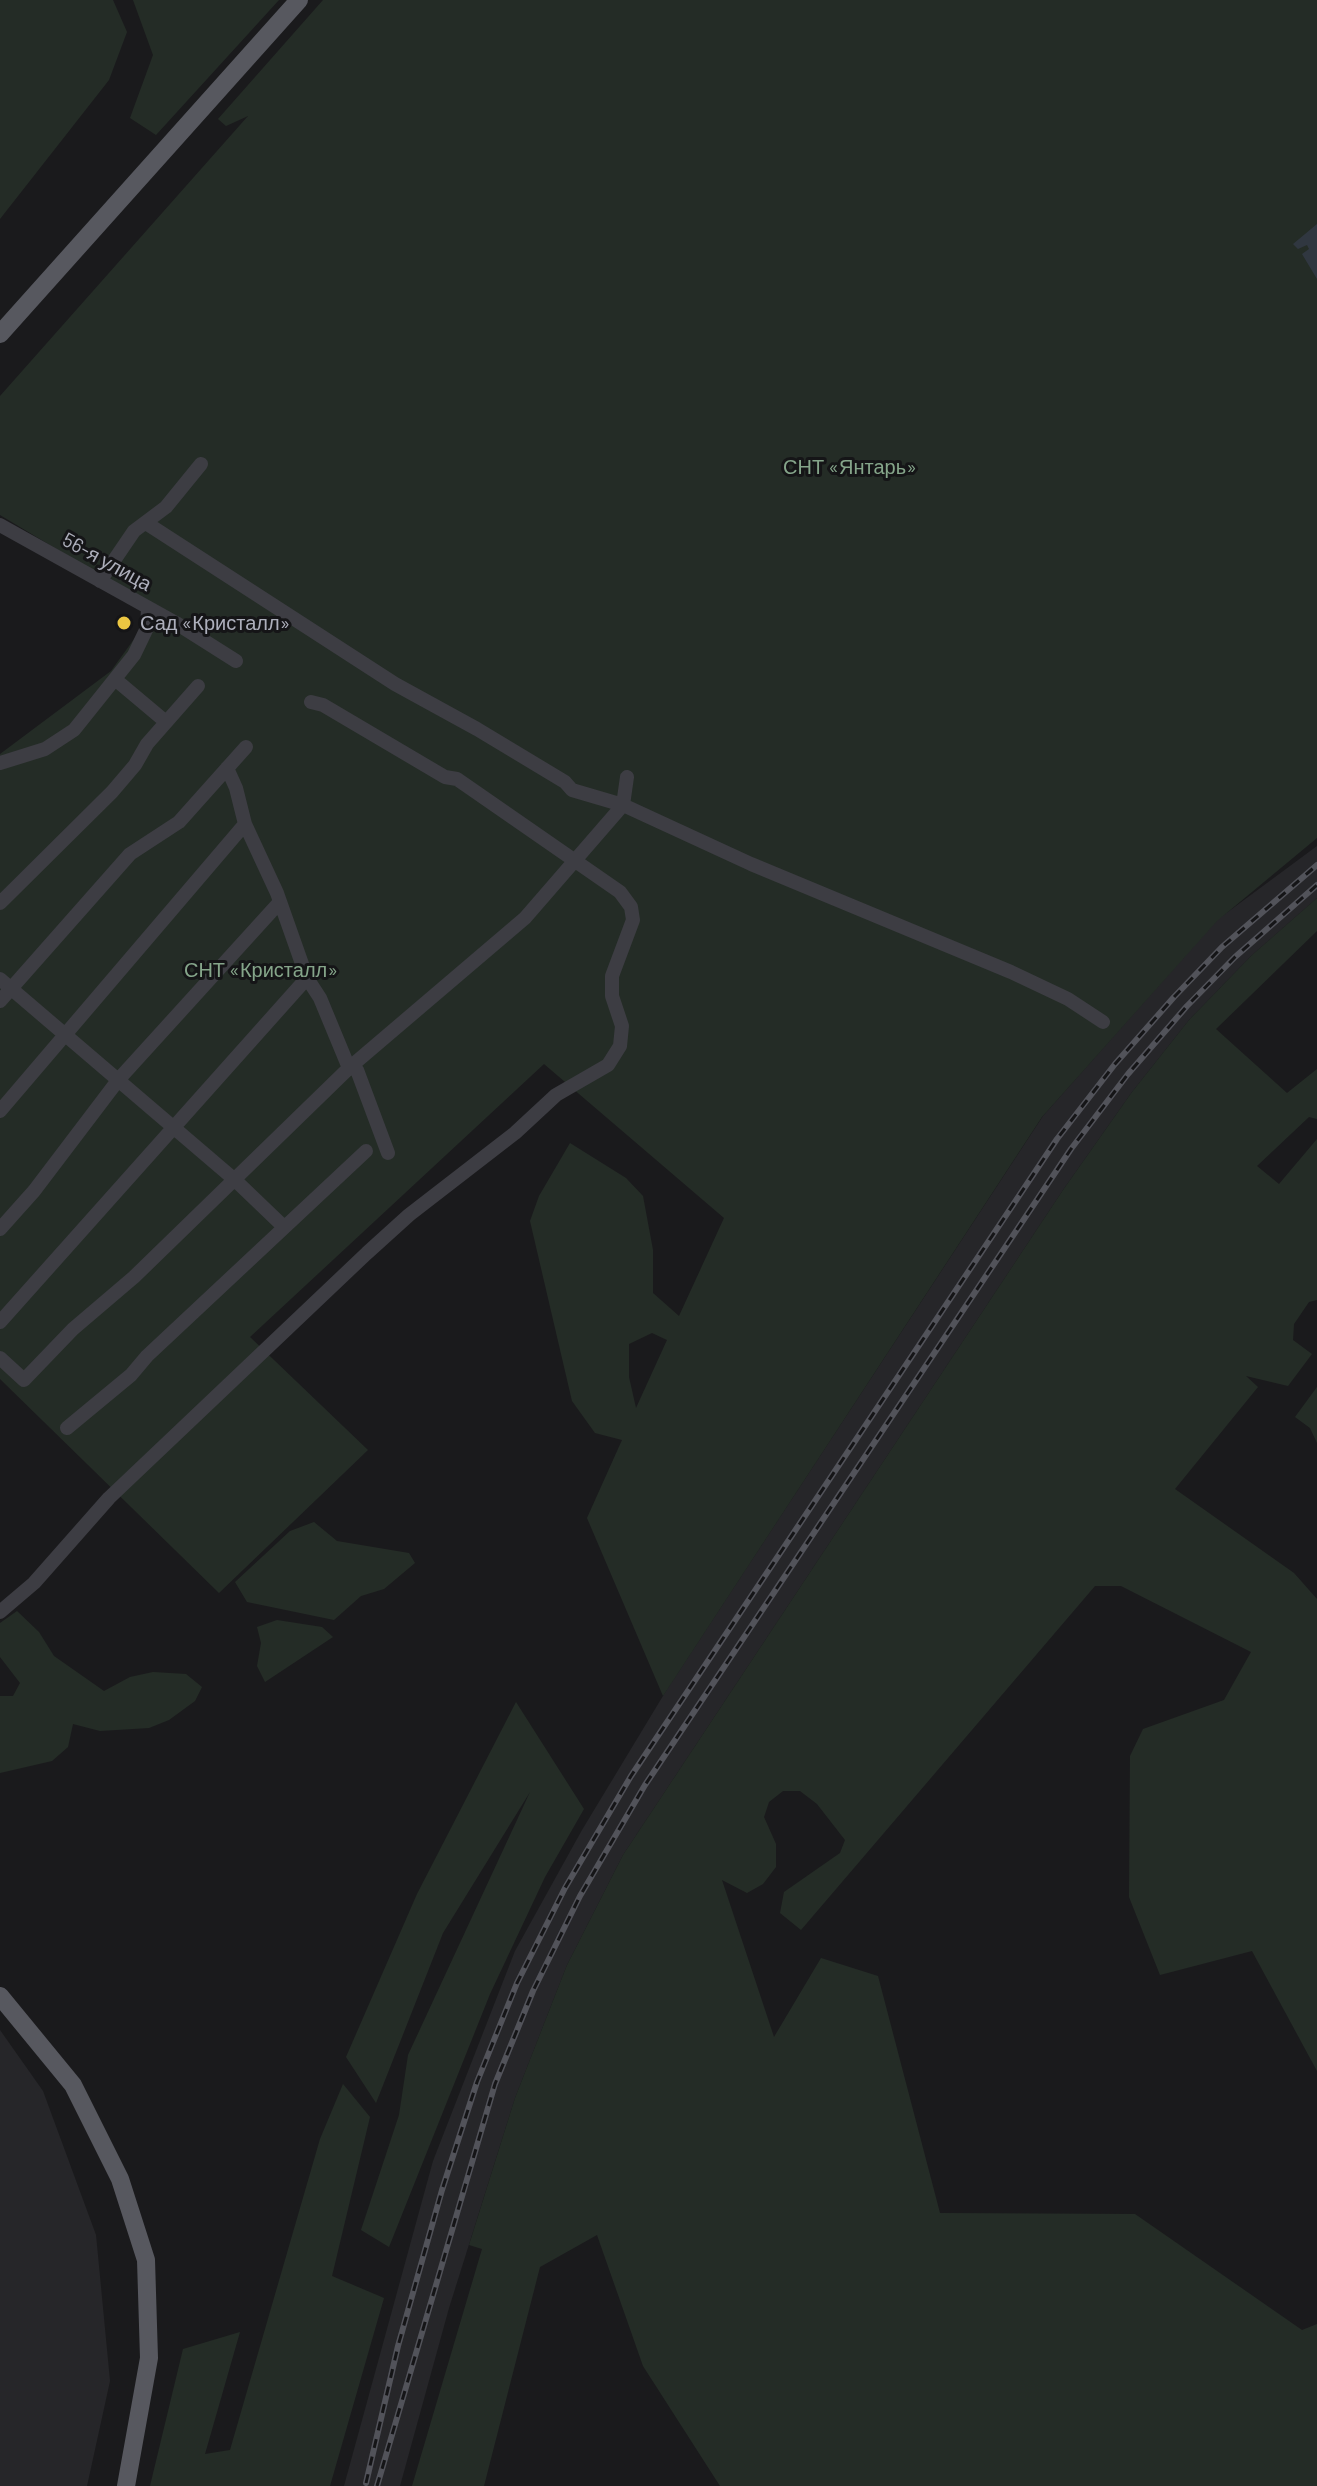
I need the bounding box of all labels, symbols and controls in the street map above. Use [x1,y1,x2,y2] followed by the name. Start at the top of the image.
[783,455,917,479] park label: СНТ «Янтарь»
[58,528,156,596] street label: 56-я улица
[140,611,290,635] place label: Сад «Кристалл»
[115,614,133,632] marker: Сад «Кристалл»
[184,958,338,982] park label: СНТ «Кристалл»

